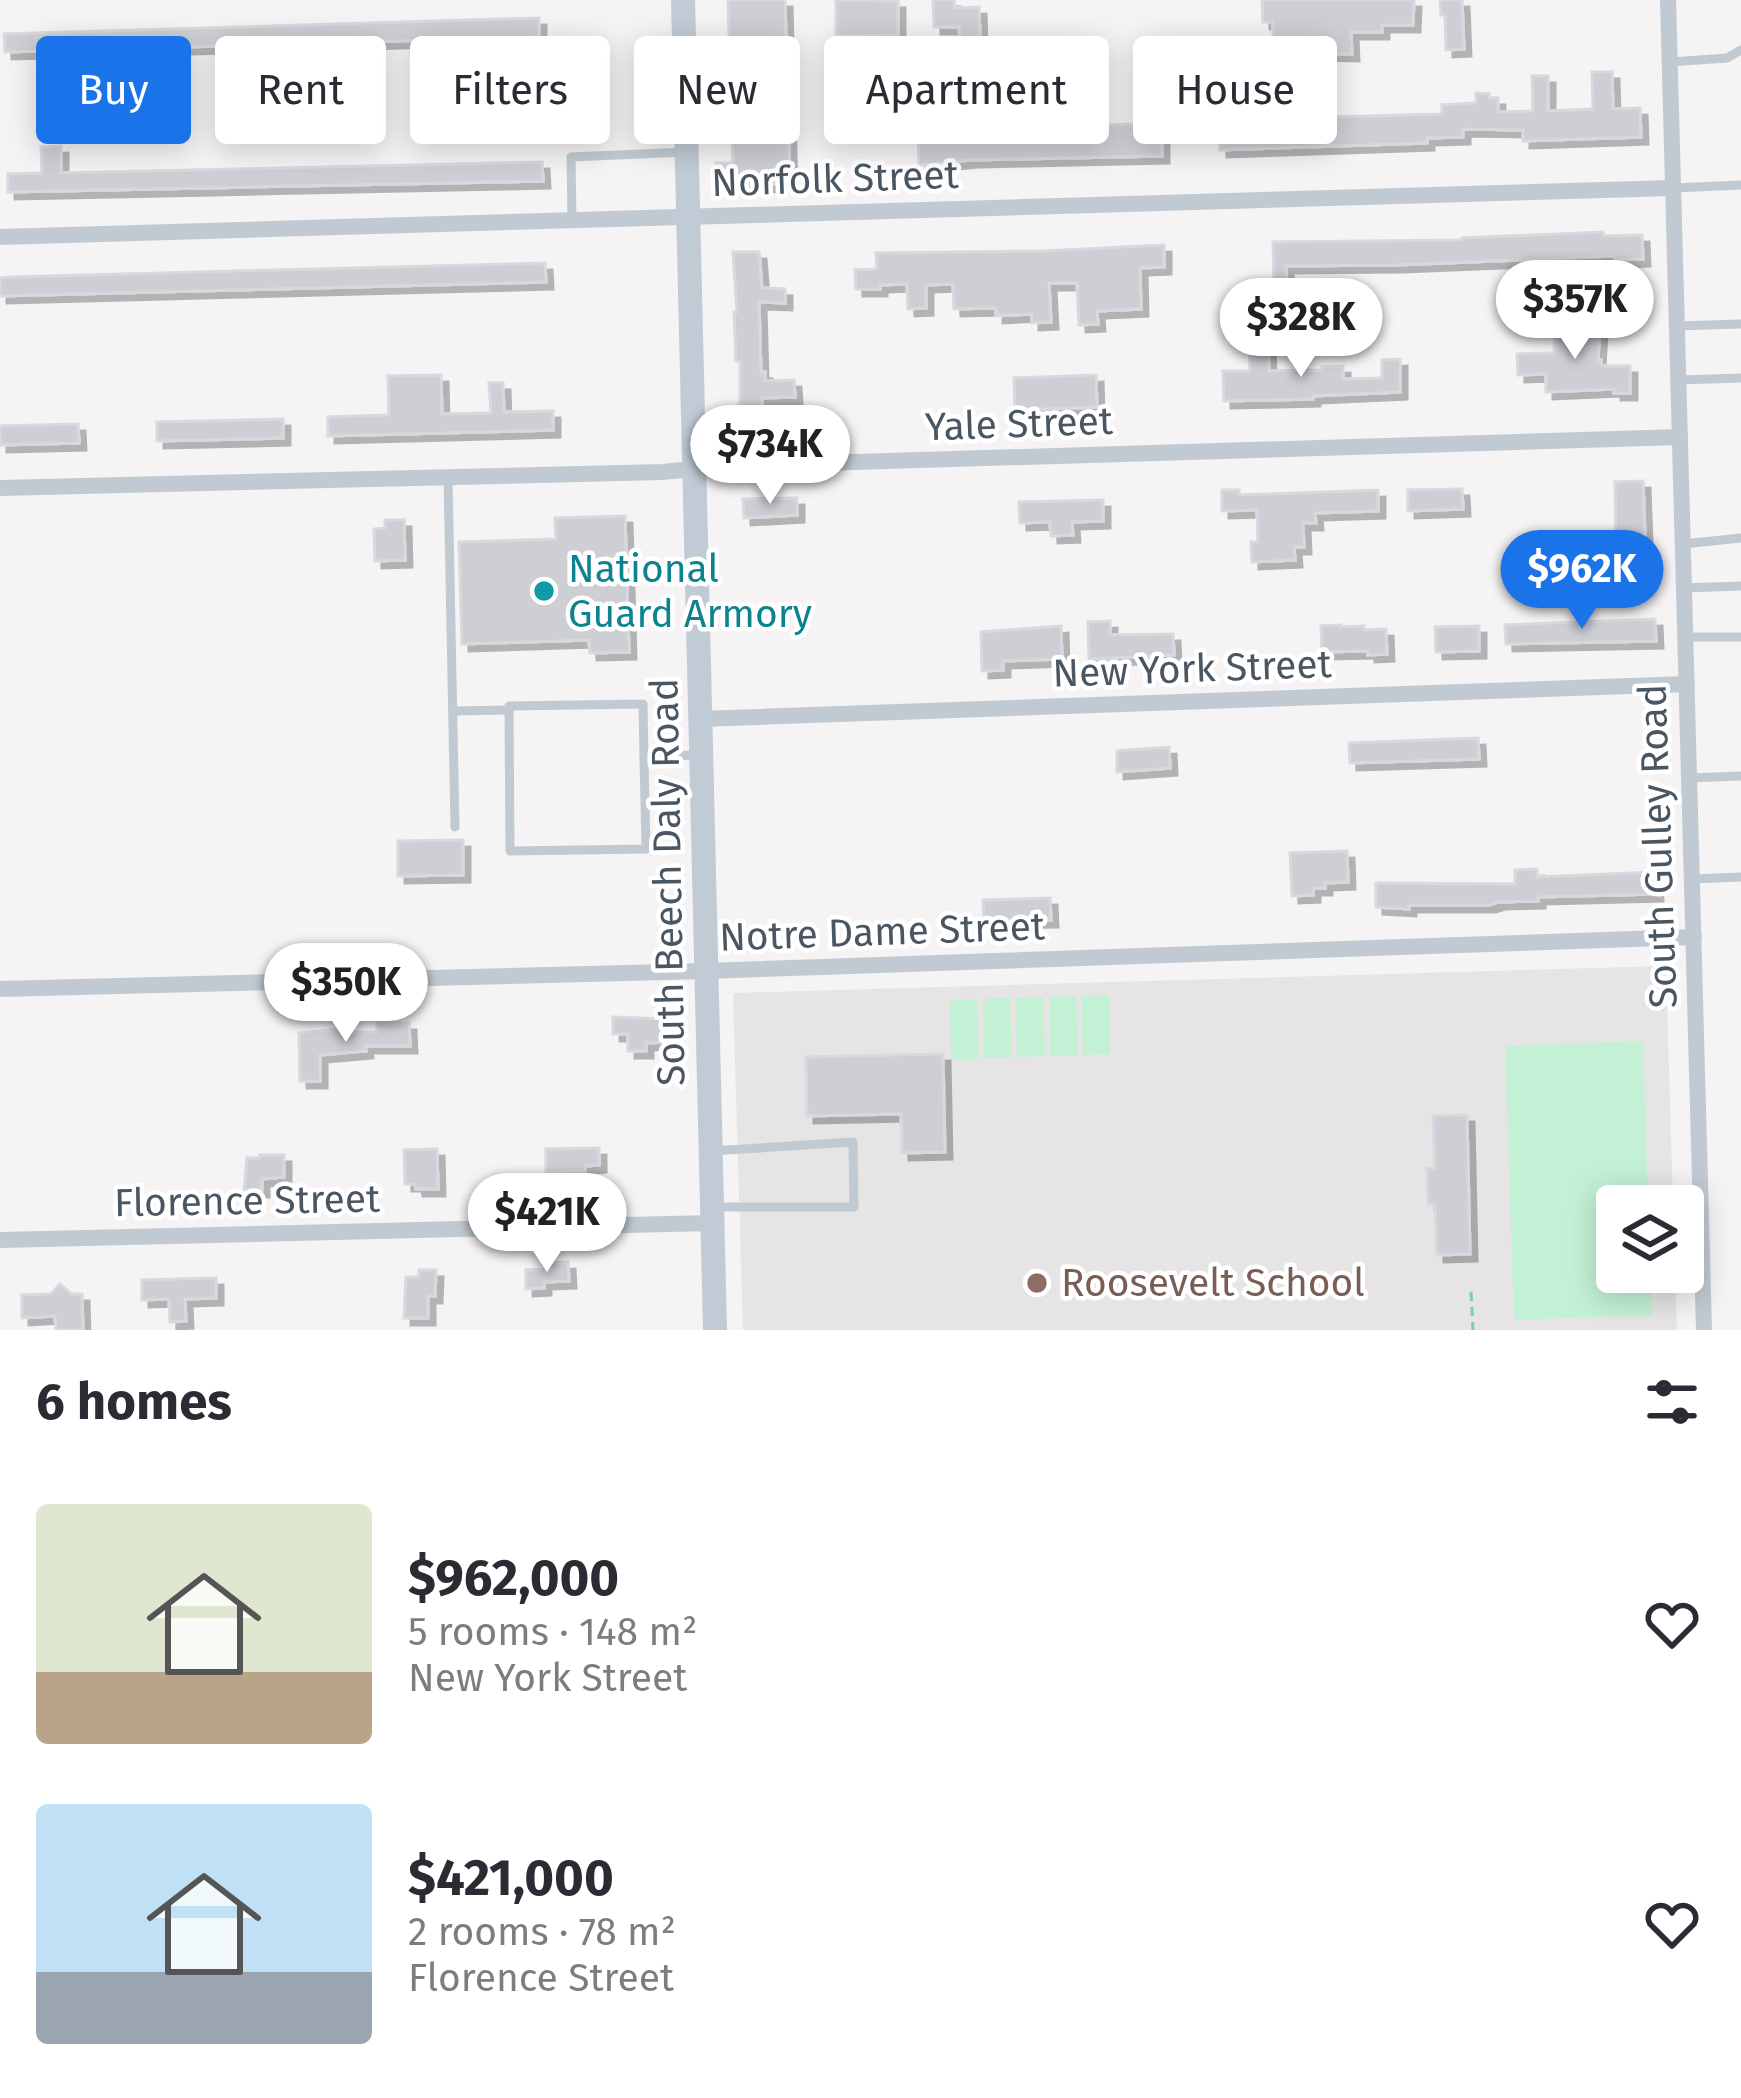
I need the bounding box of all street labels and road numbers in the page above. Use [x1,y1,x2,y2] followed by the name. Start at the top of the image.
[711,152,960,206] street label: Norfolk Street
[924,398,1115,450] street label: Yale Street
[1052,641,1333,697] street label: New York Street
[641,678,695,1086] street label: South Beech Daly Road
[1629,683,1687,1009] street label: South Gulley Road
[718,903,1046,961] street label: Notre Dame Street
[114,1176,381,1226] street label: Florence Street

